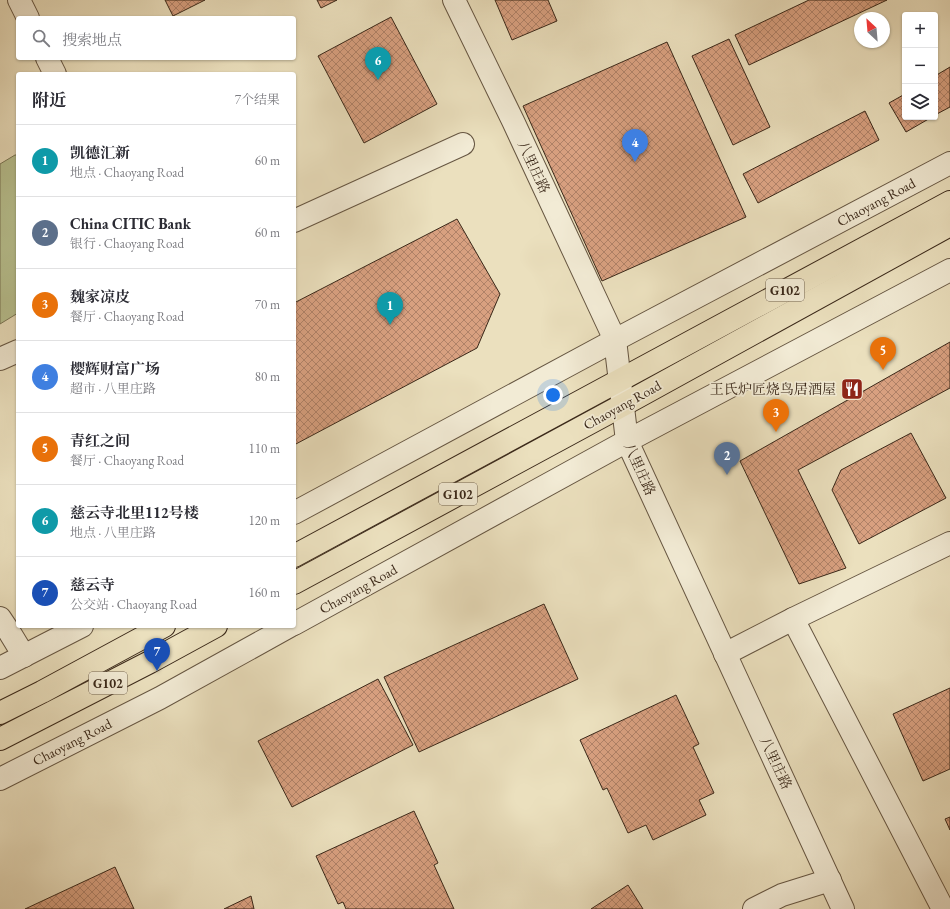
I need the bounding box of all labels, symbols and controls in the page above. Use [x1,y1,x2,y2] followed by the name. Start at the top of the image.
[854,12,890,48] north arrow
[902,12,938,120] map controls
[902,12,938,48] button: +
[16,16,296,60] search box
[30,27,52,49] icon: search
[62,30,122,49] text: 搜索地点
[365,47,391,80] pin: 6
[902,48,938,84] button: −
[902,84,938,120] button: layers
[32,89,66,111] text: 附近
[235,91,280,108] text: 7个结果
[622,129,648,162] pin: 4
[514,138,554,196] street label: 八里庄路
[70,143,130,162] text: 凯德汇新
[42,152,48,169] text: 1
[255,152,280,169] text: 60 m
[70,164,184,181] text: 地点 · Chaoyang Road
[834,173,919,230] street label: Chaoyang Road
[70,214,191,233] text: China CITIC Bank
[42,224,48,241] text: 2
[255,224,280,241] text: 60 m
[70,235,184,252] text: 银行 · Chaoyang Road
[766,279,804,301] road number: G102
[70,287,130,306] text: 魏家凉皮
[377,292,403,325] pin: 1
[42,296,48,313] text: 3
[255,296,280,313] text: 70 m
[70,308,184,325] text: 餐厅 · Chaoyang Road
[870,337,896,370] pin: 5
[70,359,160,378] text: 樱辉财富广场
[42,368,48,385] text: 4
[255,368,280,385] text: 80 m
[580,376,665,434] street label: Chaoyang Road
[839,376,865,402] restaurant icon: 王氏炉匠烧鸟居酒屋
[70,380,156,397] text: 超市 · 八里庄路
[710,380,836,398] place label: 王氏炉匠烧鸟居酒屋
[543,385,563,405] your location
[763,399,789,432] pin: 3
[70,431,130,450] text: 青红之间
[42,440,48,457] text: 5
[249,440,280,457] text: 110 m
[620,440,660,498] street label: 八里庄路
[714,442,740,475] pin: 2
[70,452,184,469] text: 餐厅 · Chaoyang Road
[439,483,477,505] road number: G102
[70,503,199,522] text: 慈云寺北里112号楼
[42,512,48,529] text: 6
[249,512,280,529] text: 120 m
[70,524,156,541] text: 地点 · 八里庄路
[316,560,401,618] street label: Chaoyang Road
[70,575,115,594] text: 慈云寺
[42,584,48,601] text: 7
[249,584,280,601] text: 160 m
[70,596,197,613] text: 公交站 · Chaoyang Road
[144,638,170,671] pin: 7
[89,672,127,694] road number: G102
[29,714,115,770] street label: Chaoyang Road
[756,734,796,792] street label: 八里庄路

